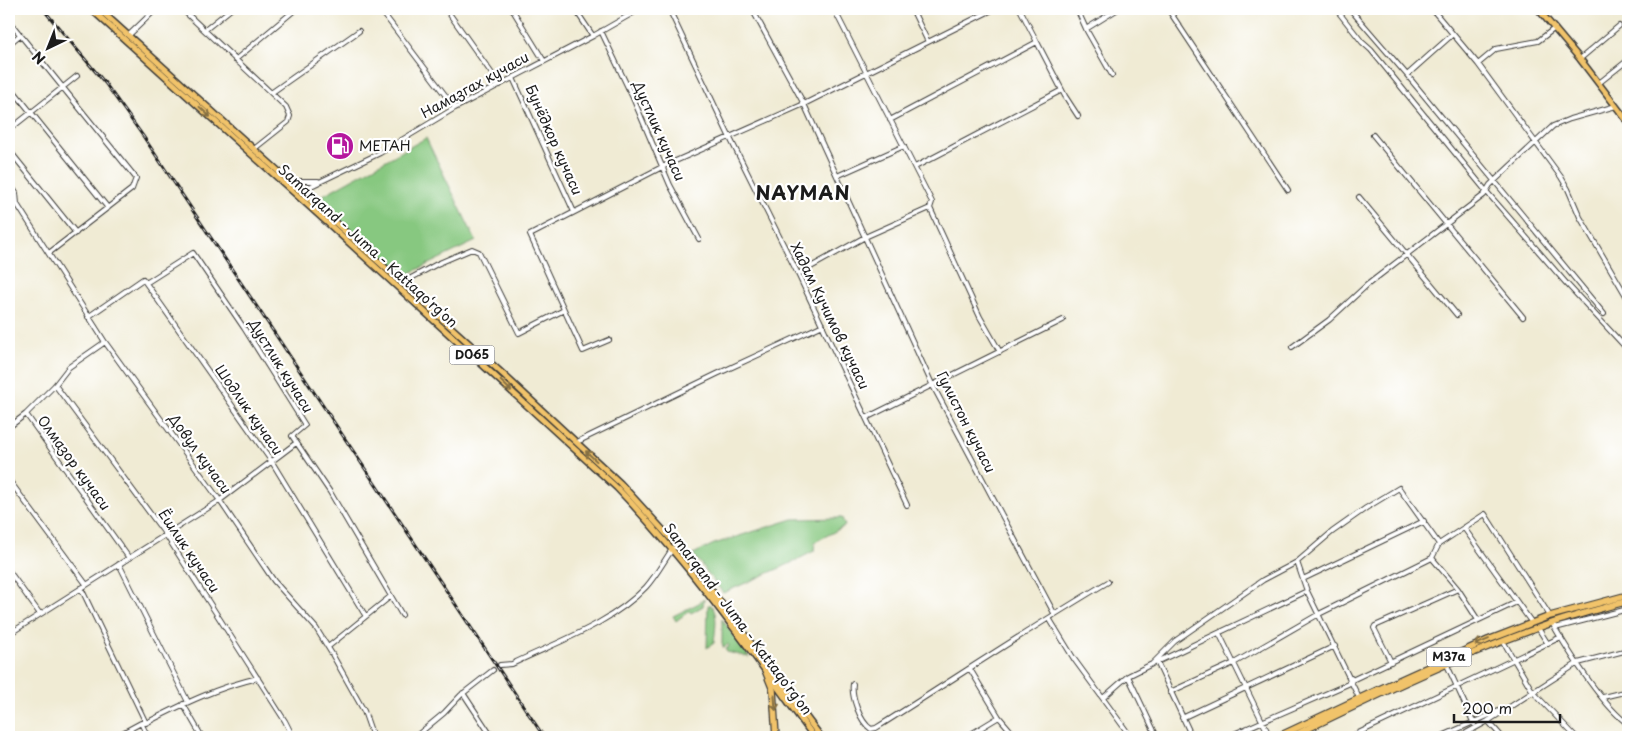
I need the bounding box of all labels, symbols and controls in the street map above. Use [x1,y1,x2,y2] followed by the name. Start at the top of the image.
[22,22,72,72] north arrow
[28,46,50,69] text: N
[417,46,533,123] street label: Намазгах кучаси
[628,76,691,184] street label: Дустлик кучаси
[521,81,588,198] street label: Бунёдкор кучаси
[198,106,211,118] one-way arrow
[325,131,355,161] fuel station icon: МЕТАН
[359,135,411,156] place label: МЕТАН
[274,159,463,332] street label: Samarqand - Juma - Kattaqo‘rg‘on
[756,178,850,206] district label: NAYMAN
[786,239,875,393] street label: Хадам Кучимов кучаси
[243,314,319,417] street label: Дустлик кучаси
[450,346,494,364] road number: D065
[210,360,289,459] street label: Шодлик кучаси
[932,367,1001,476] street label: Гулистон кучаси
[500,380,513,392] one-way arrow
[163,408,237,498] street label: Довул кучаси
[33,411,116,515] street label: Олмазор кучаси
[585,450,598,462] one-way arrow
[154,505,225,597] street label: Ёшлик кучаси
[659,518,818,719] street label: Samarqand - Juma - Kattaqo‘rg‘on
[1475,638,1490,648] one-way arrow
[1426,648,1472,666] road number: M37a
[1454,691,1561,723] scale bar
[770,695,779,711] one-way arrow
[1462,696,1512,719] text: 200 m

